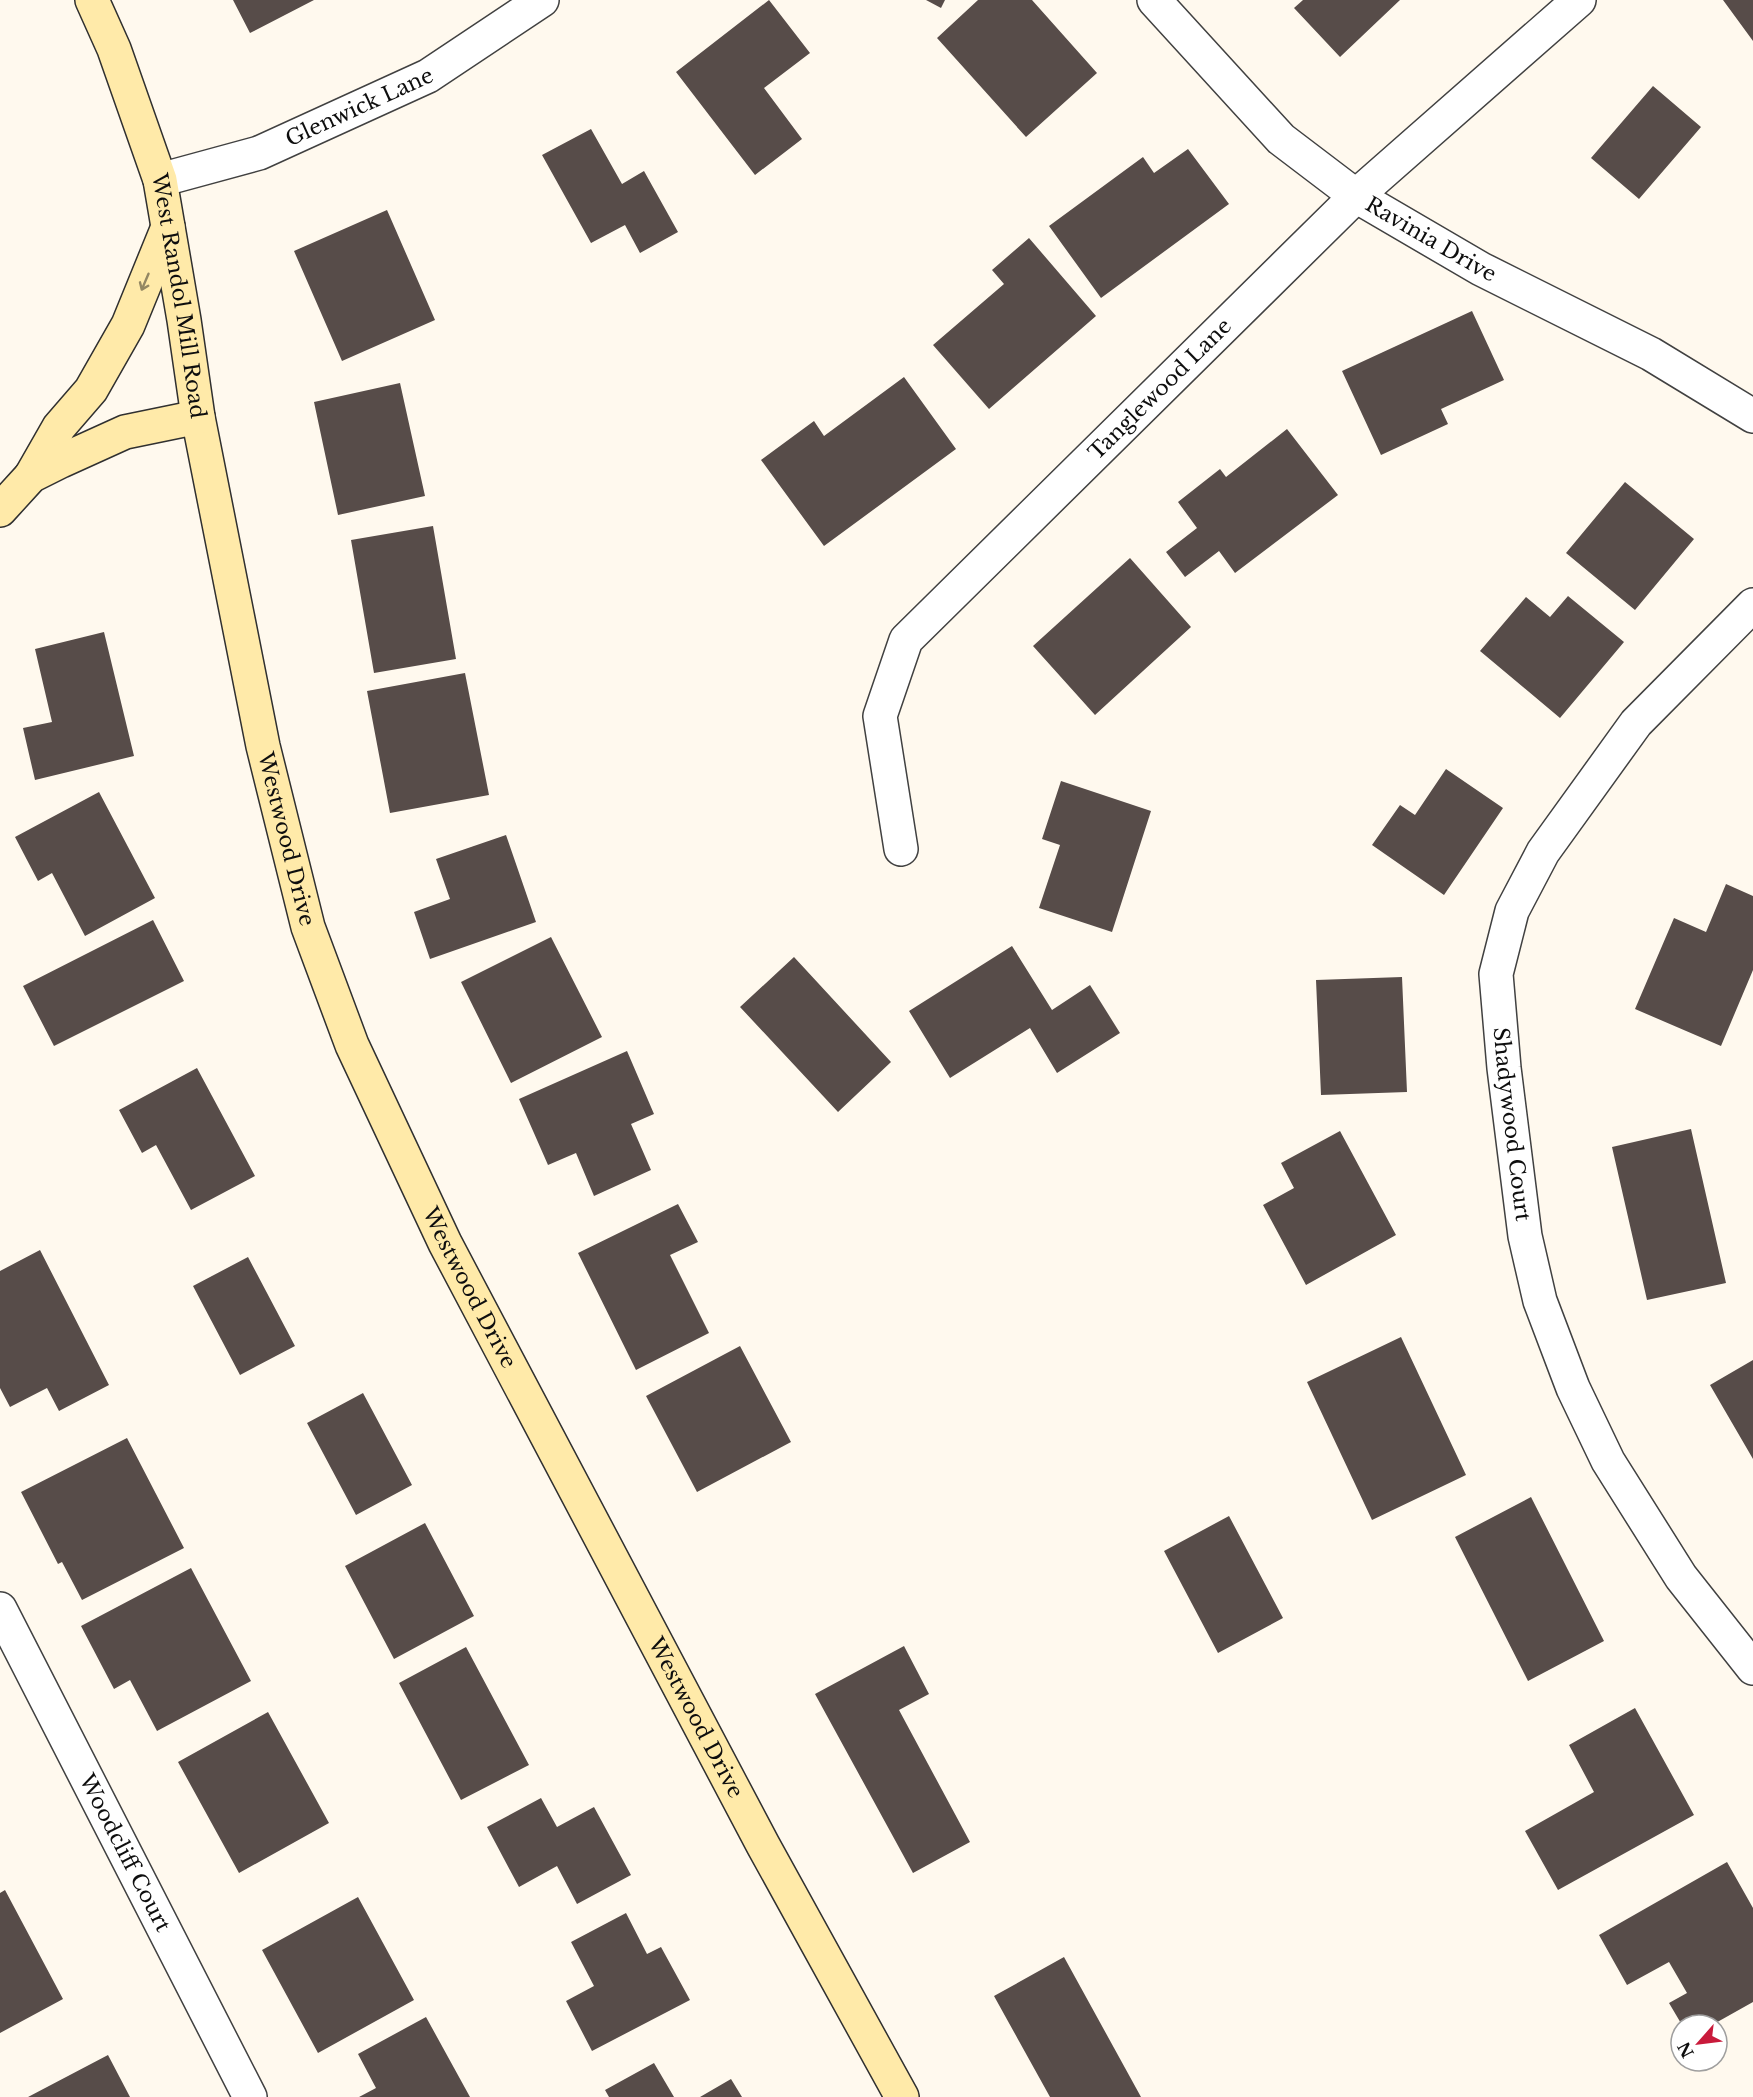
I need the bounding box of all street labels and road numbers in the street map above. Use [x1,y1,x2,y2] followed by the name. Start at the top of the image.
[281,62,438,152] street label: Glenwick Lane
[146,170,211,420] street label: West Randol Mill Road
[1361,191,1500,287] street label: Ravinia Drive
[1083,313,1237,465] street label: Tanglewood Lane
[252,749,320,929] street label: Westwood Drive
[1488,1026,1536,1223] street label: Shadywood Court
[417,1202,522,1373] street label: Westwood Drive
[642,1632,749,1802] street label: Westwood Drive
[73,1769,176,1936] street label: Woodcliff Court

